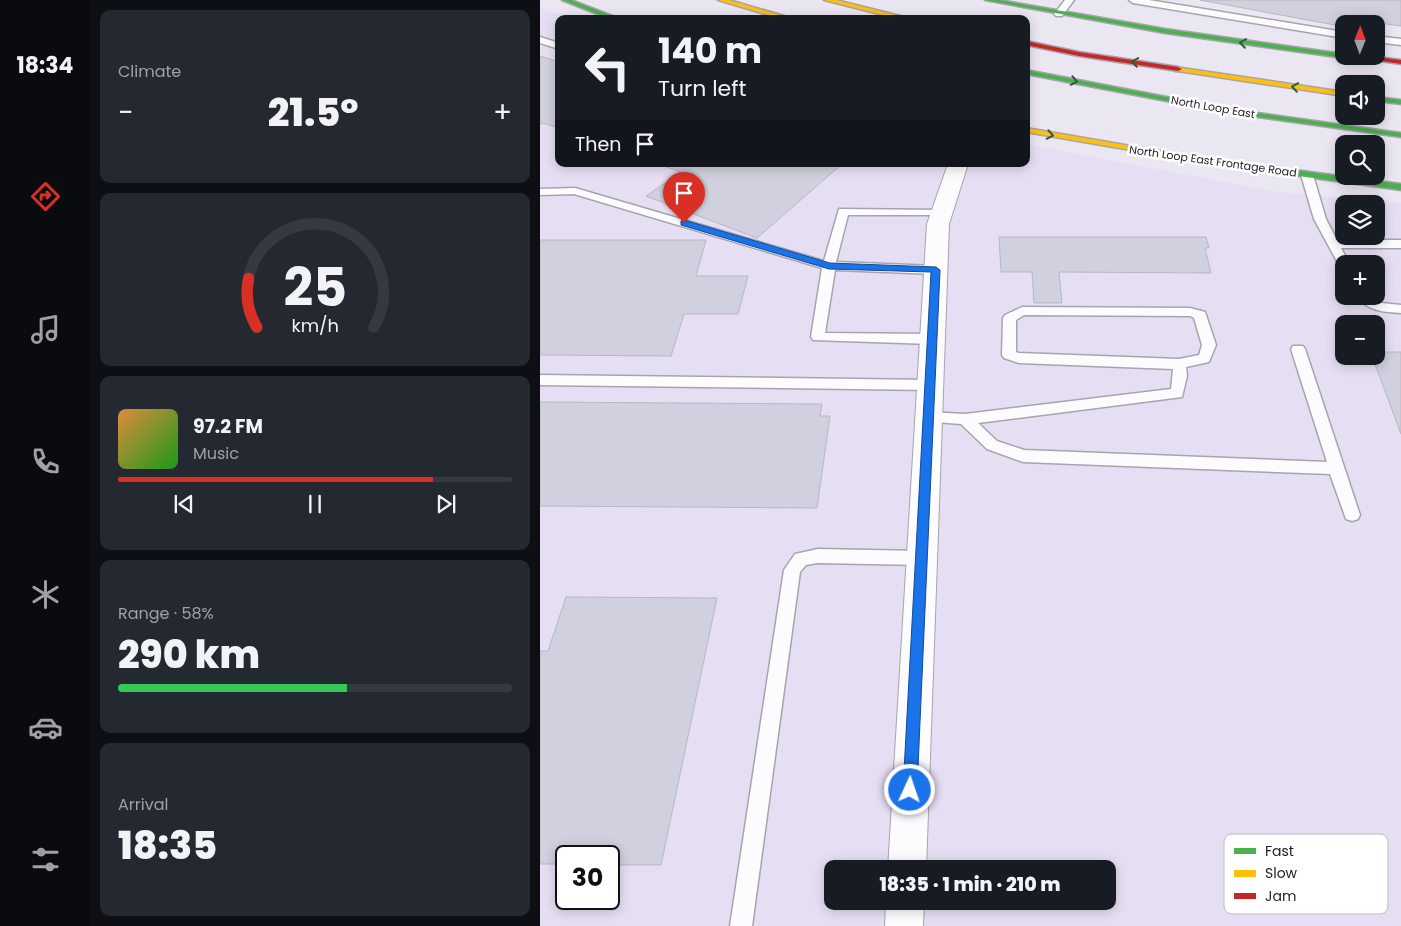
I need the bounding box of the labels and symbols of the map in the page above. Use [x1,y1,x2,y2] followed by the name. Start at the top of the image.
[1335,15,1385,65] north arrow
[1239,39,1248,49] one-way arrow
[1131,58,1139,68] one-way arrow
[1070,75,1079,86] one-way arrow
[1291,83,1300,93] one-way arrow
[1170,92,1256,122] street label: North Loop East
[1046,129,1055,140] one-way arrow
[1128,141,1298,181] street label: North Loop East Frontage Road
[663,172,705,223] pin
[883,763,935,815] position arrow
[1224,834,1388,914] legend
[1265,841,1294,861] text: Fast
[555,845,620,910] speed limit sign: 30
[1265,863,1298,883] text: Slow
[1265,886,1296,906] text: Jam

